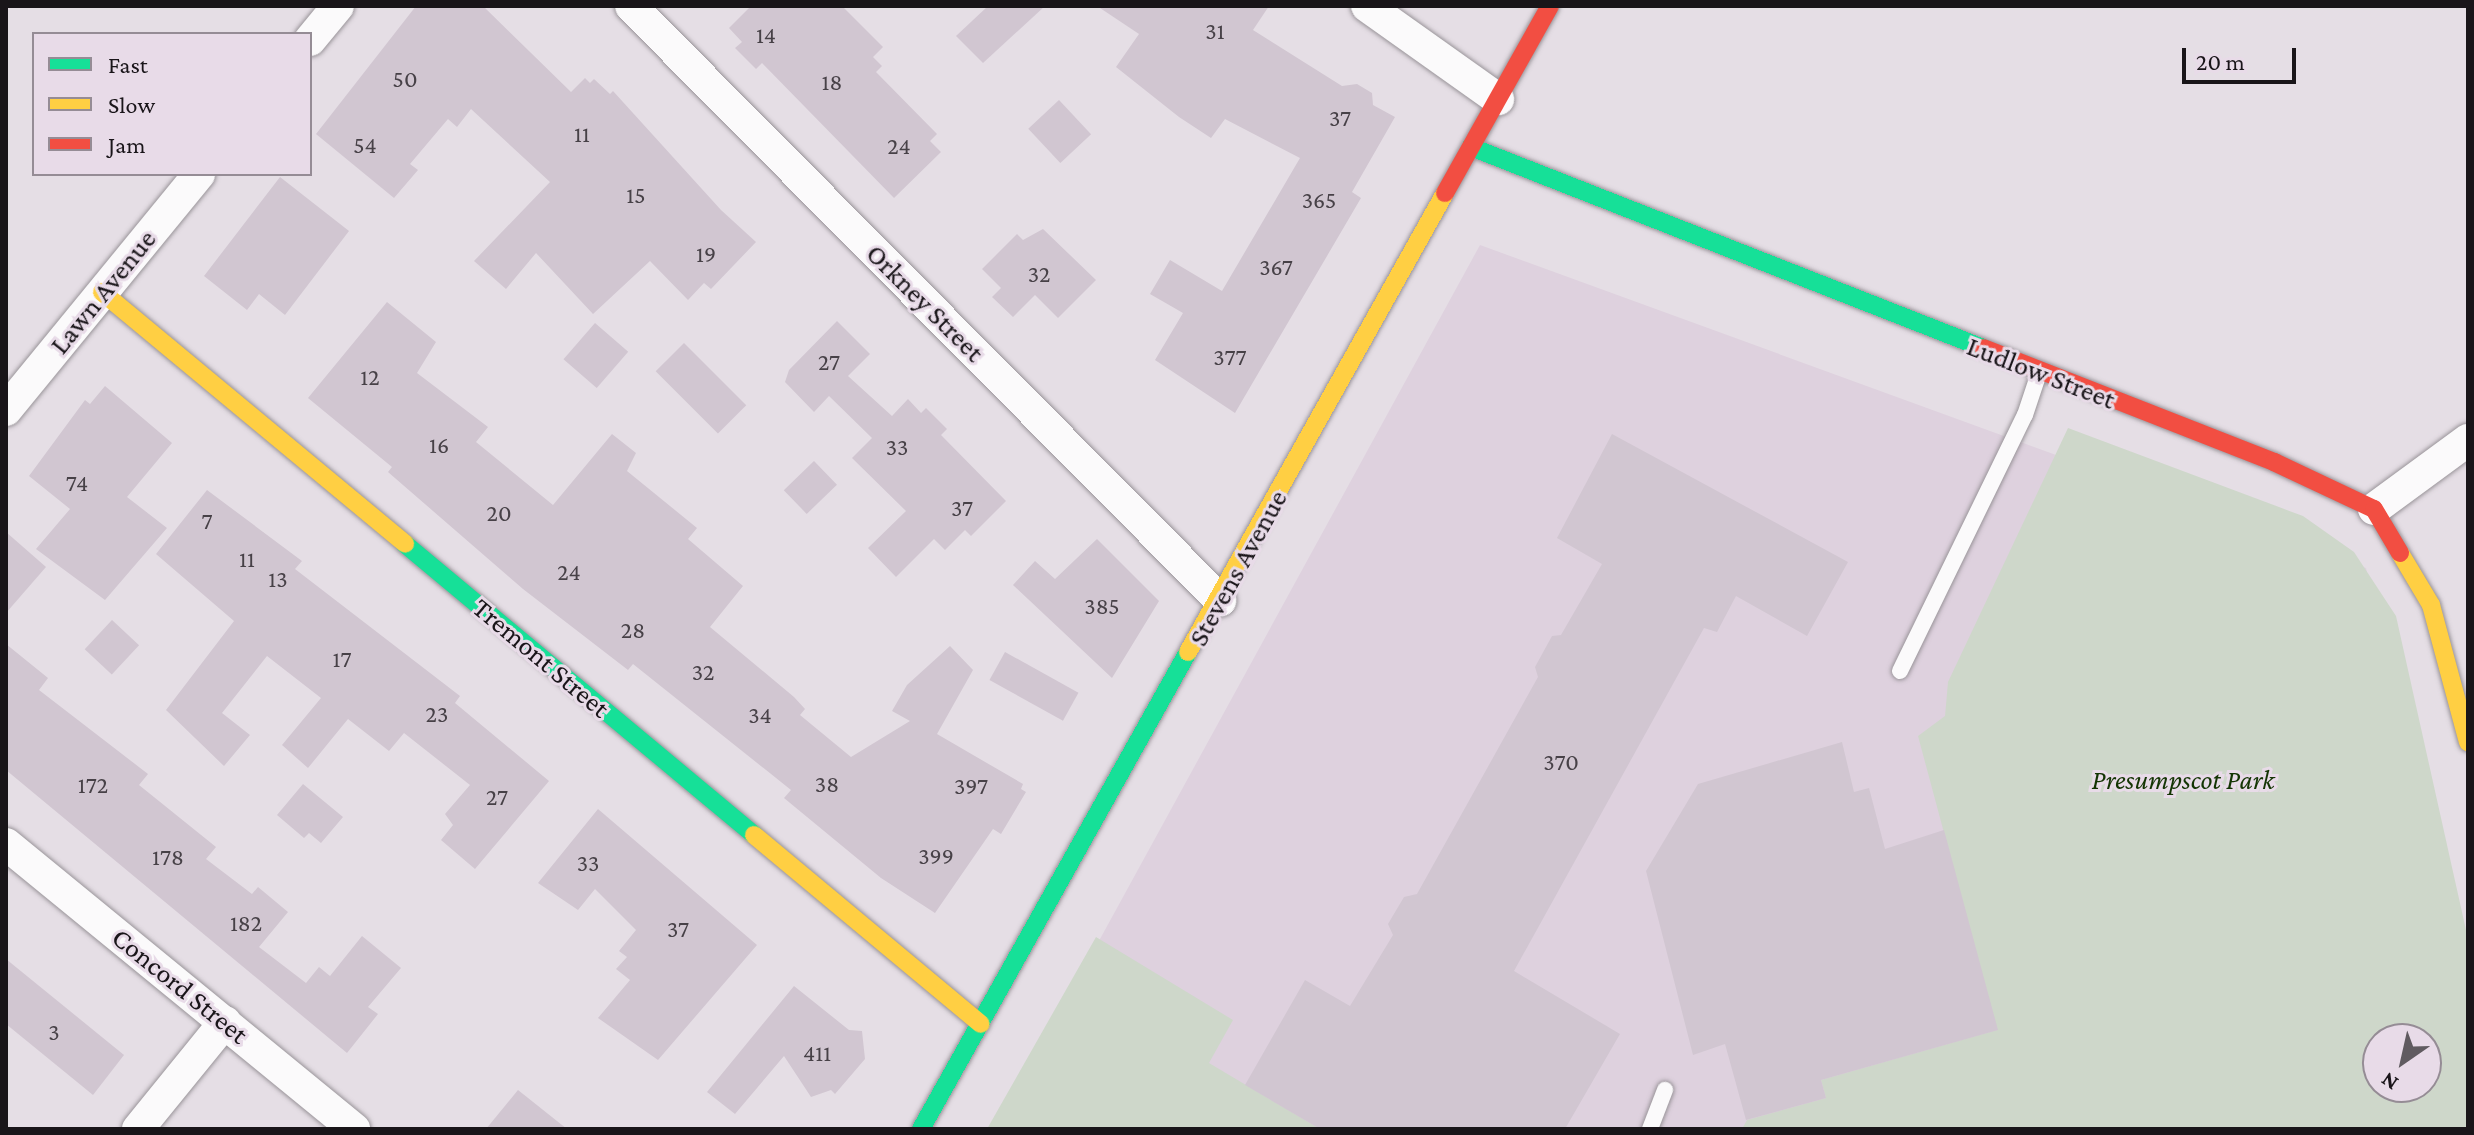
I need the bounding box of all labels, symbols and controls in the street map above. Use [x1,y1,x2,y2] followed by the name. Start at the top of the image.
[1205,17,1225,45] house number: 31
[756,21,776,49] house number: 14
[32,32,312,176] legend
[2186,32,2300,82] scale bar
[2196,48,2245,75] text: 20 m
[108,51,148,78] text: Fast
[393,65,417,93] house number: 50
[822,68,842,96] house number: 18
[108,91,155,118] text: Slow
[1329,104,1351,132] house number: 37
[574,120,590,148] house number: 11
[108,131,146,158] text: Jam
[353,131,377,159] house number: 54
[887,132,911,160] house number: 24
[626,181,646,209] house number: 15
[1302,186,1336,214] house number: 365
[43,223,163,361] street label: Lawn Avenue
[859,237,991,369] street label: Orkney Street
[696,240,716,268] house number: 19
[1259,253,1293,281] house number: 367
[1028,260,1050,288] house number: 32
[1962,329,2120,417] street label: Ludlow Street
[1213,343,1247,371] house number: 377
[818,348,840,376] house number: 27
[360,363,380,391] house number: 12
[429,431,449,459] house number: 16
[886,433,908,461] house number: 33
[66,469,88,497] house number: 74
[1181,484,1295,652] street label: Stevens Avenue
[951,494,973,522] house number: 37
[486,499,512,527] house number: 20
[201,507,213,535] house number: 7
[239,545,255,573] house number: 11
[557,558,581,586] house number: 24
[268,565,288,593] house number: 13
[466,591,616,725] street label: Tremont Street
[1084,592,1120,620] house number: 385
[621,616,645,644] house number: 28
[332,645,352,673] house number: 17
[692,658,714,686] house number: 32
[426,700,448,728] house number: 23
[748,701,772,729] house number: 34
[1543,748,1579,776] house number: 370
[2092,763,2274,797] park label: Presumpscot Park
[815,770,839,798] house number: 38
[78,771,108,799] house number: 172
[954,772,988,800] house number: 397
[486,783,508,811] house number: 27
[918,842,954,870] house number: 399
[152,843,184,871] house number: 178
[577,849,599,877] house number: 33
[230,909,262,937] house number: 182
[667,915,689,943] house number: 37
[105,921,255,1051] street label: Concord Street
[48,1018,60,1046] house number: 3
[2362,1023,2442,1103] north arrow
[803,1039,831,1067] house number: 411
[2376,1067,2403,1096] text: N

